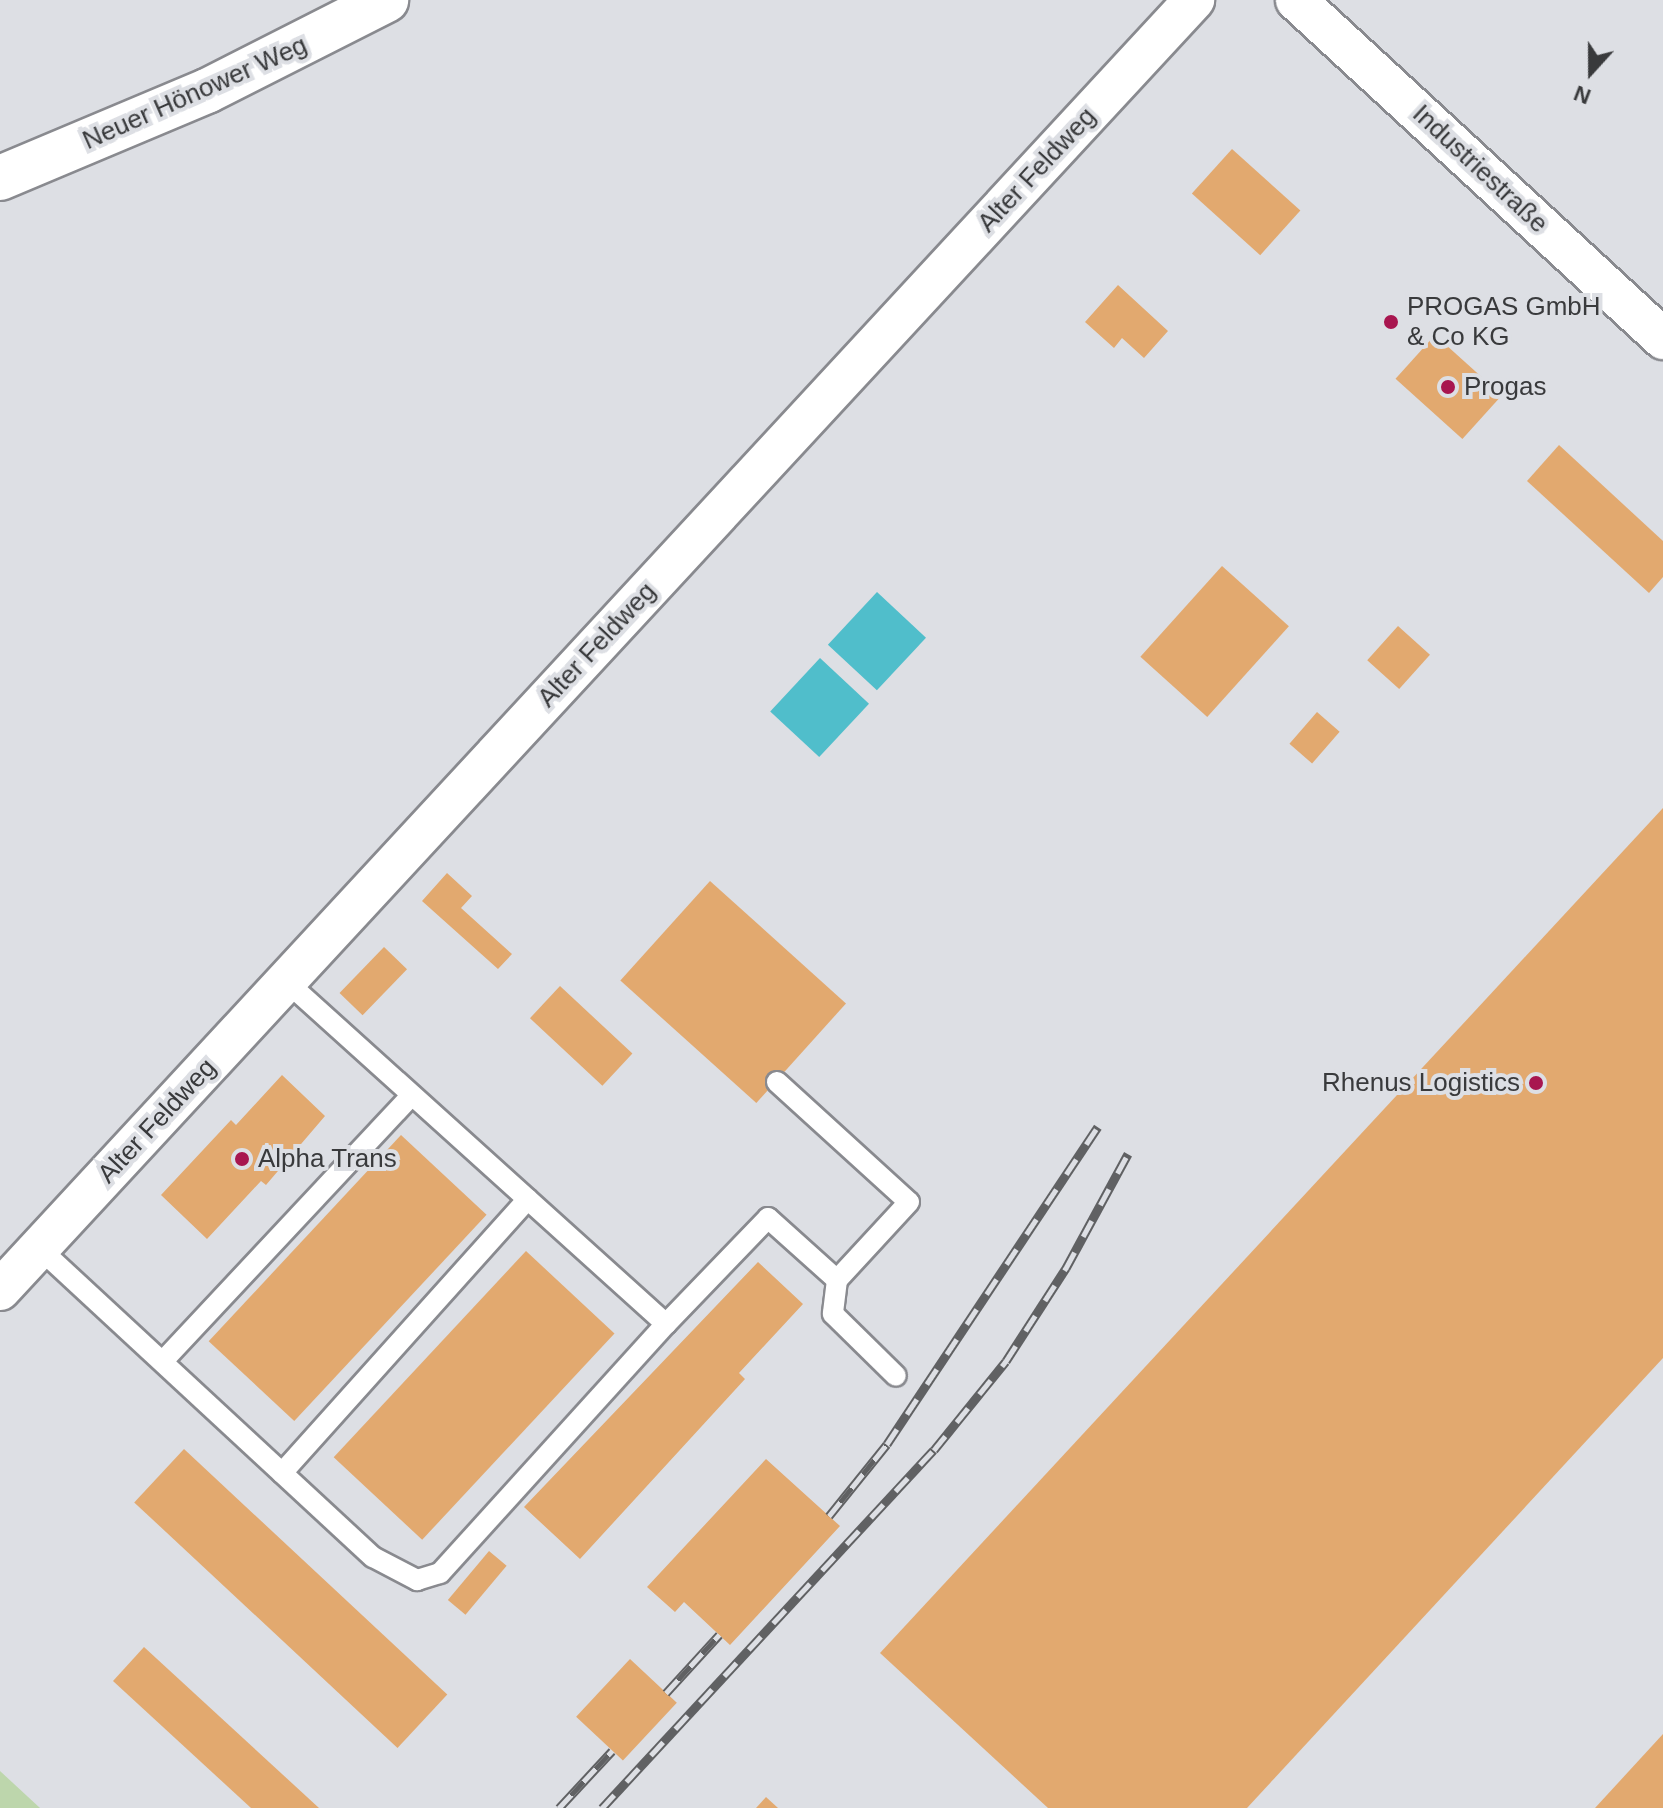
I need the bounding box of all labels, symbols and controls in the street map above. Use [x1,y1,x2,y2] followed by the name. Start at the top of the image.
[78,29,312,157] street label: Neuer Hönower Weg
[1551,32,1631,112] north arrow
[1570,80,1594,109] text: N
[1406,98,1554,240] street label: Industriestraße
[971,101,1103,239] street label: Alter Feldweg
[1407,291,1601,352] place label: PROGAS GmbH & Co KG
[1382,313,1400,331] marker: PROGAS GmbH & Co KG
[1464,371,1546,403] place label: Progas
[1439,378,1457,396] marker: Progas
[531,576,663,714] street label: Alter Feldweg
[91,1052,223,1190] street label: Alter Feldweg
[1322,1067,1520,1099] place label: Rhenus Logistics
[1527,1074,1545,1092] marker: Rhenus Logistics
[258,1143,397,1175] place label: Alpha Trans
[233,1150,251,1168] marker: Alpha Trans

